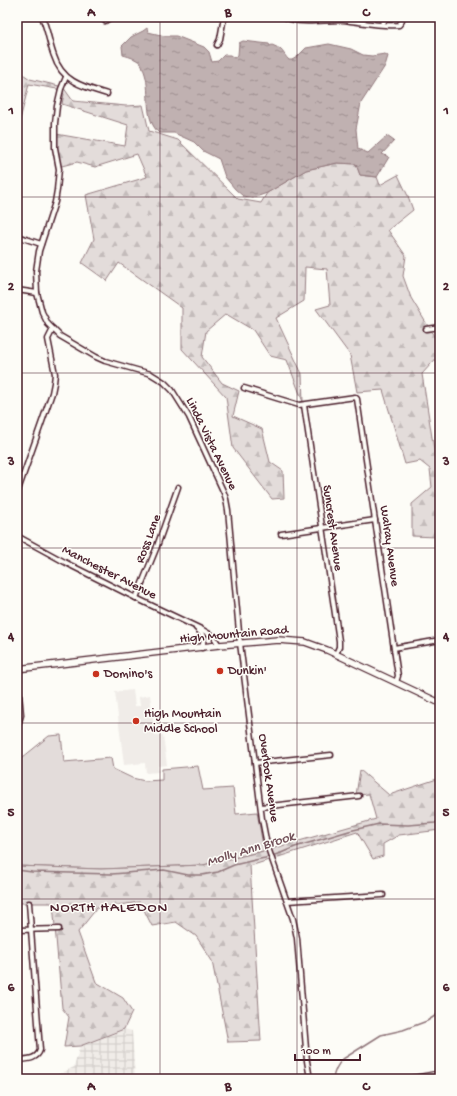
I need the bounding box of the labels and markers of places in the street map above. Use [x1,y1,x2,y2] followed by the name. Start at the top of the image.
[227,664,267,679] place label: Dunkin'
[215,666,225,676] marker: Dunkin'
[103,667,153,682] place label: Domino's
[91,669,101,679] marker: Domino's
[144,707,222,737] place label: High Mountain Middle School
[131,716,141,726] marker: High Mountain Middle School

